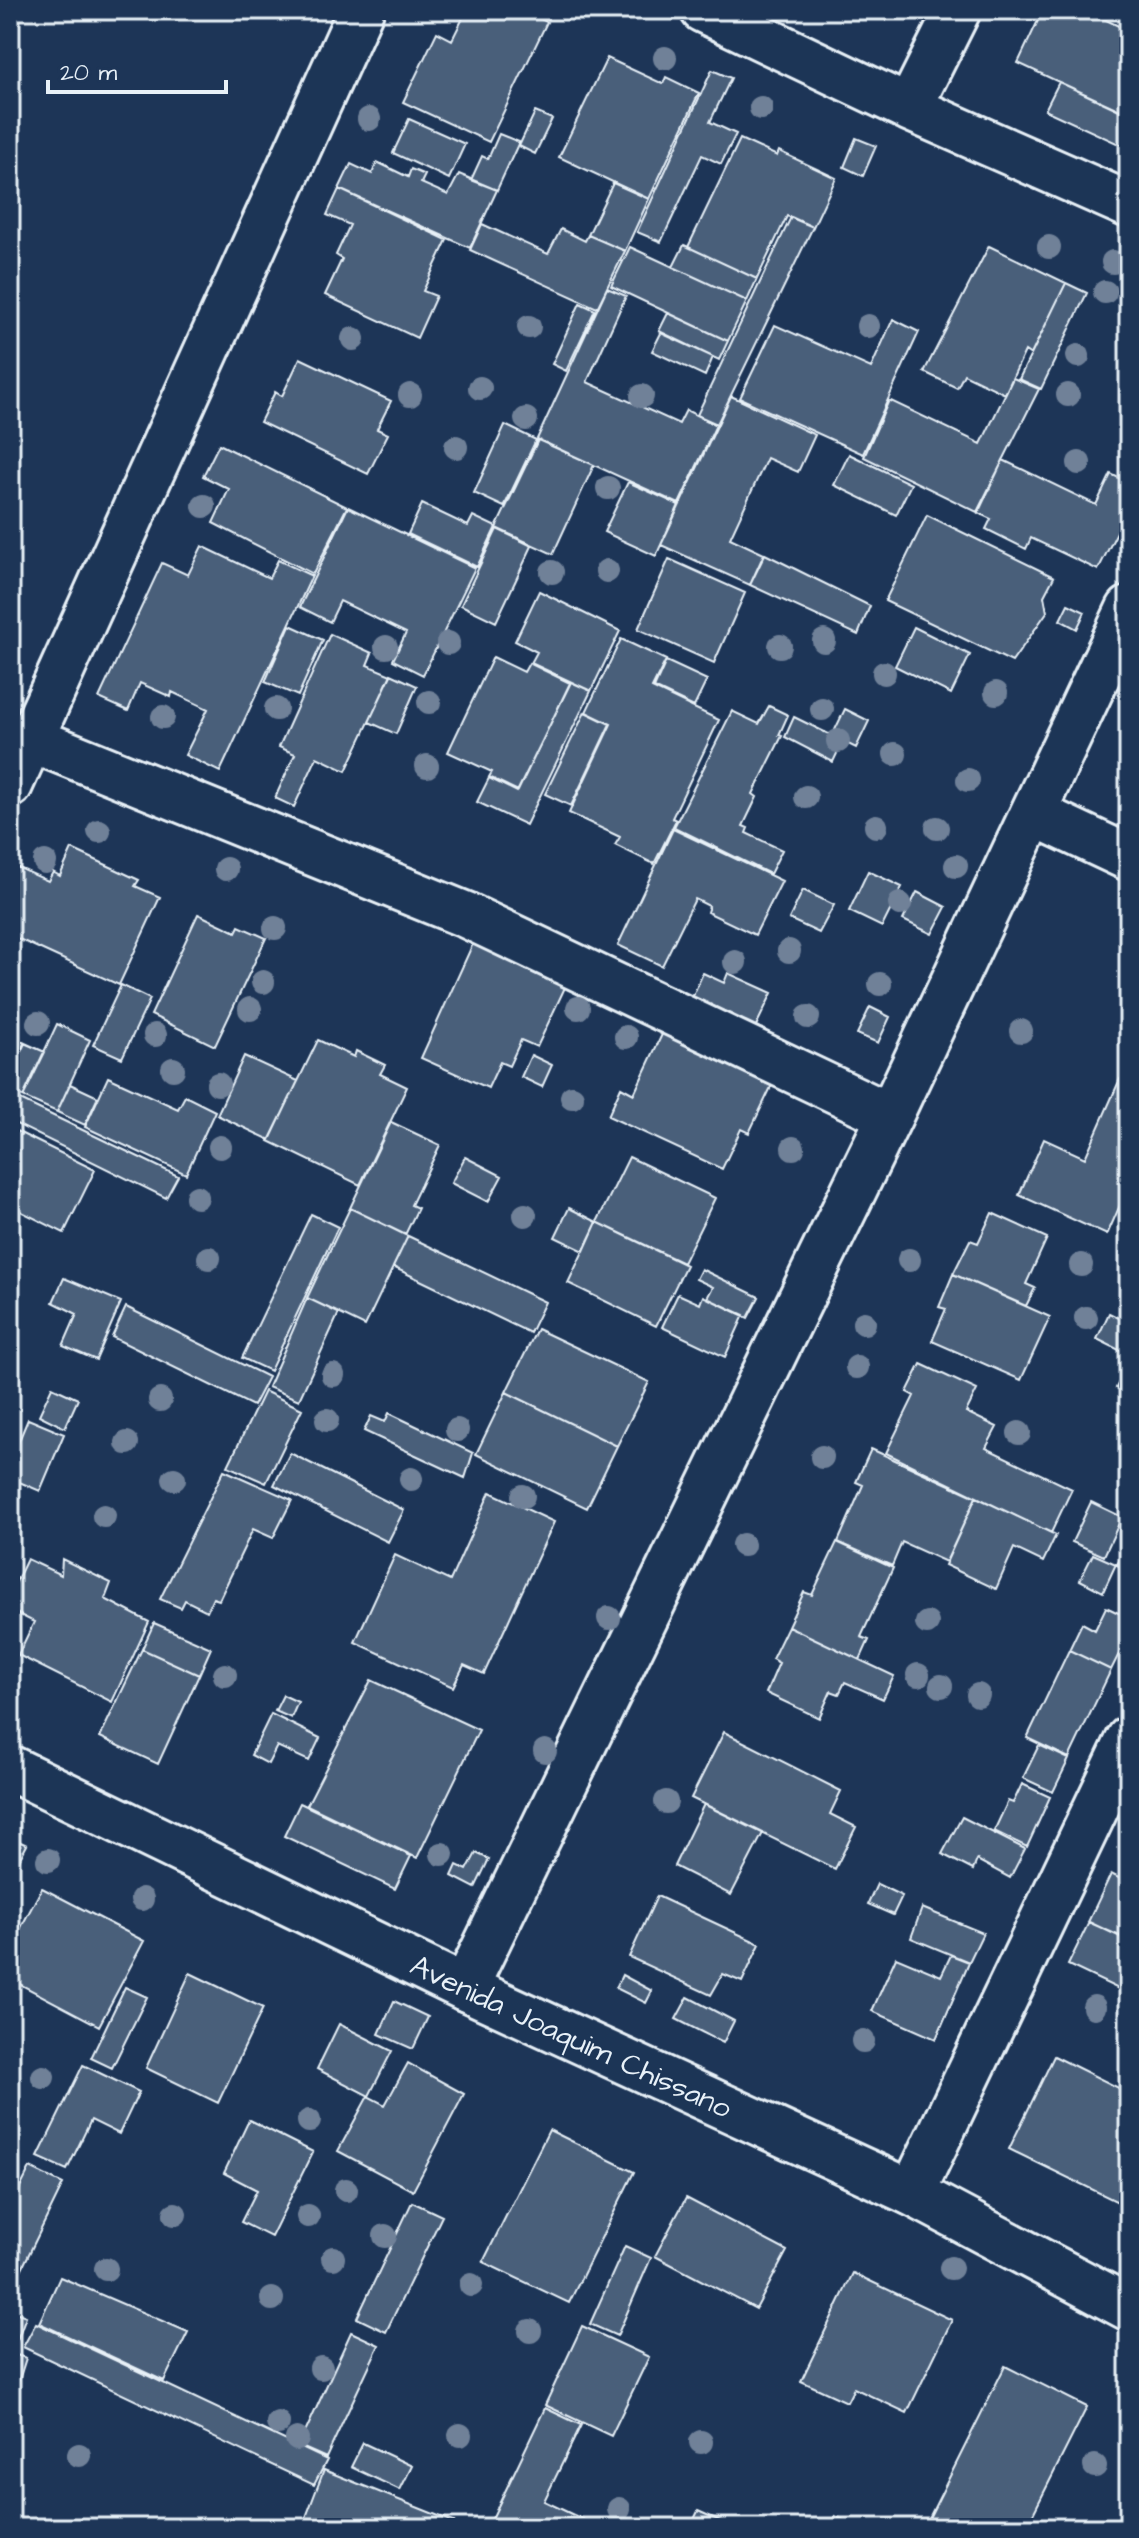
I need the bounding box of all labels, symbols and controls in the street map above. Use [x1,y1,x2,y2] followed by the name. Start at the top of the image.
[48,44,226,94] scale bar
[60,56,117,90] text: 20 m
[403,1945,738,2130] street label: Avenida Joaquim Chissano

